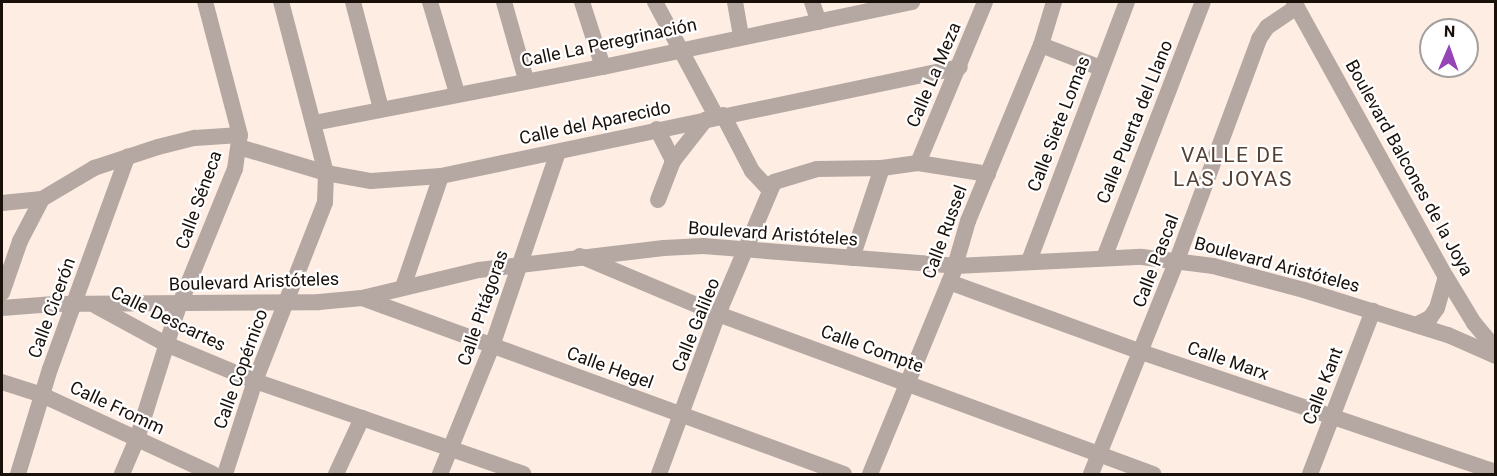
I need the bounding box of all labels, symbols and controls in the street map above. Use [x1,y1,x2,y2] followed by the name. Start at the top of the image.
[519,14,699,72] street label: Calle La Peregrinación
[1419,18,1479,78] north arrow
[902,19,966,131] street label: Calle La Meza
[1444,22,1456,41] text: N
[1092,37,1178,207] street label: Calle Puerta del Llano
[1023,53,1095,195] street label: Calle Siete Lomas
[1341,56,1477,280] street label: Boulevard Balcones de la Joya
[517,96,673,150] street label: Calle del Aparecido
[1173,142,1293,192] district label: VALLE DE LAS JOYAS
[171,148,227,252] street label: Calle Séneca
[918,182,972,282] street label: Calle Russel
[1128,211,1184,311] street label: Calle Pascal
[687,217,859,251] street label: Boulevard Aristóteles
[1192,233,1362,297] street label: Boulevard Aristóteles
[453,247,513,369] street label: Calle Pitágoras
[24,255,80,361] street label: Calle Cicerón
[169,268,339,296] street label: Boulevard Aristóteles
[667,275,725,375] street label: Calle Galileo
[107,282,229,356] street label: Calle Descartes
[209,306,273,432] street label: Calle Copérnico
[818,320,926,378] street label: Calle Compte
[1184,337,1272,385] street label: Calle Marx
[564,342,656,394] street label: Calle Hegel
[1298,344,1348,428] street label: Calle Kant
[66,377,168,439] street label: Calle Fromm

